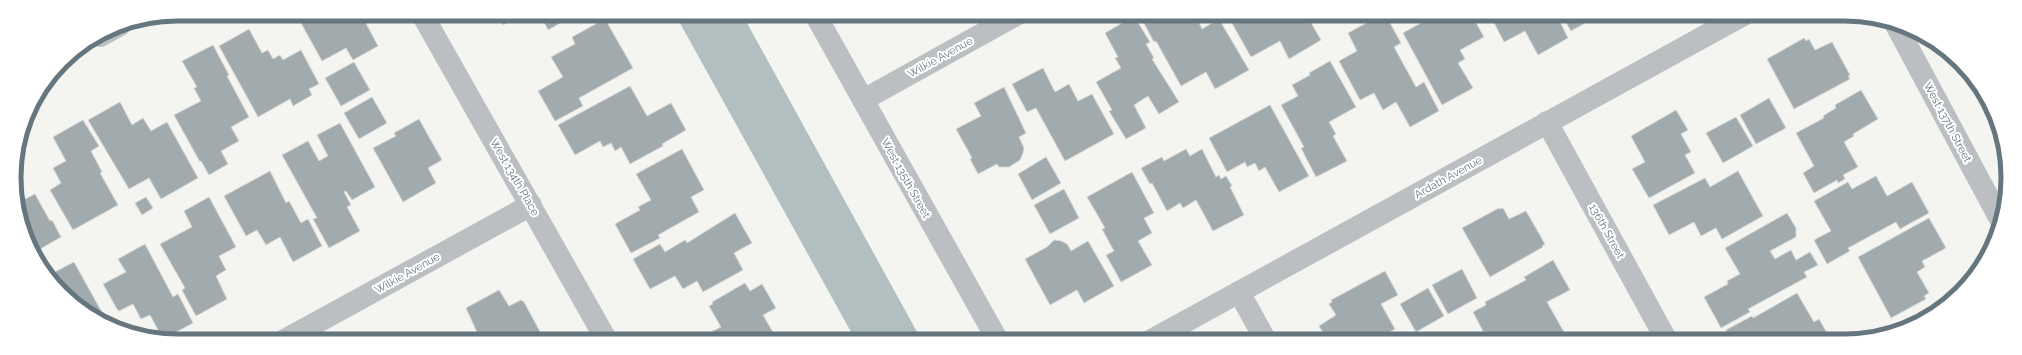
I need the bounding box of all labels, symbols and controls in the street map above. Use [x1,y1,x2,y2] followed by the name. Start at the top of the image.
[905,34,976,81] street label: Wilkie Avenue
[1921,80,1974,165] street label: West 137th Street
[487,136,542,219] street label: West 134th Place
[878,136,933,221] street label: West 135th Street
[1412,153,1485,201] street label: Ardath Avenue
[1586,202,1627,261] street label: 136th Street
[372,250,443,297] street label: Wilkie Avenue

